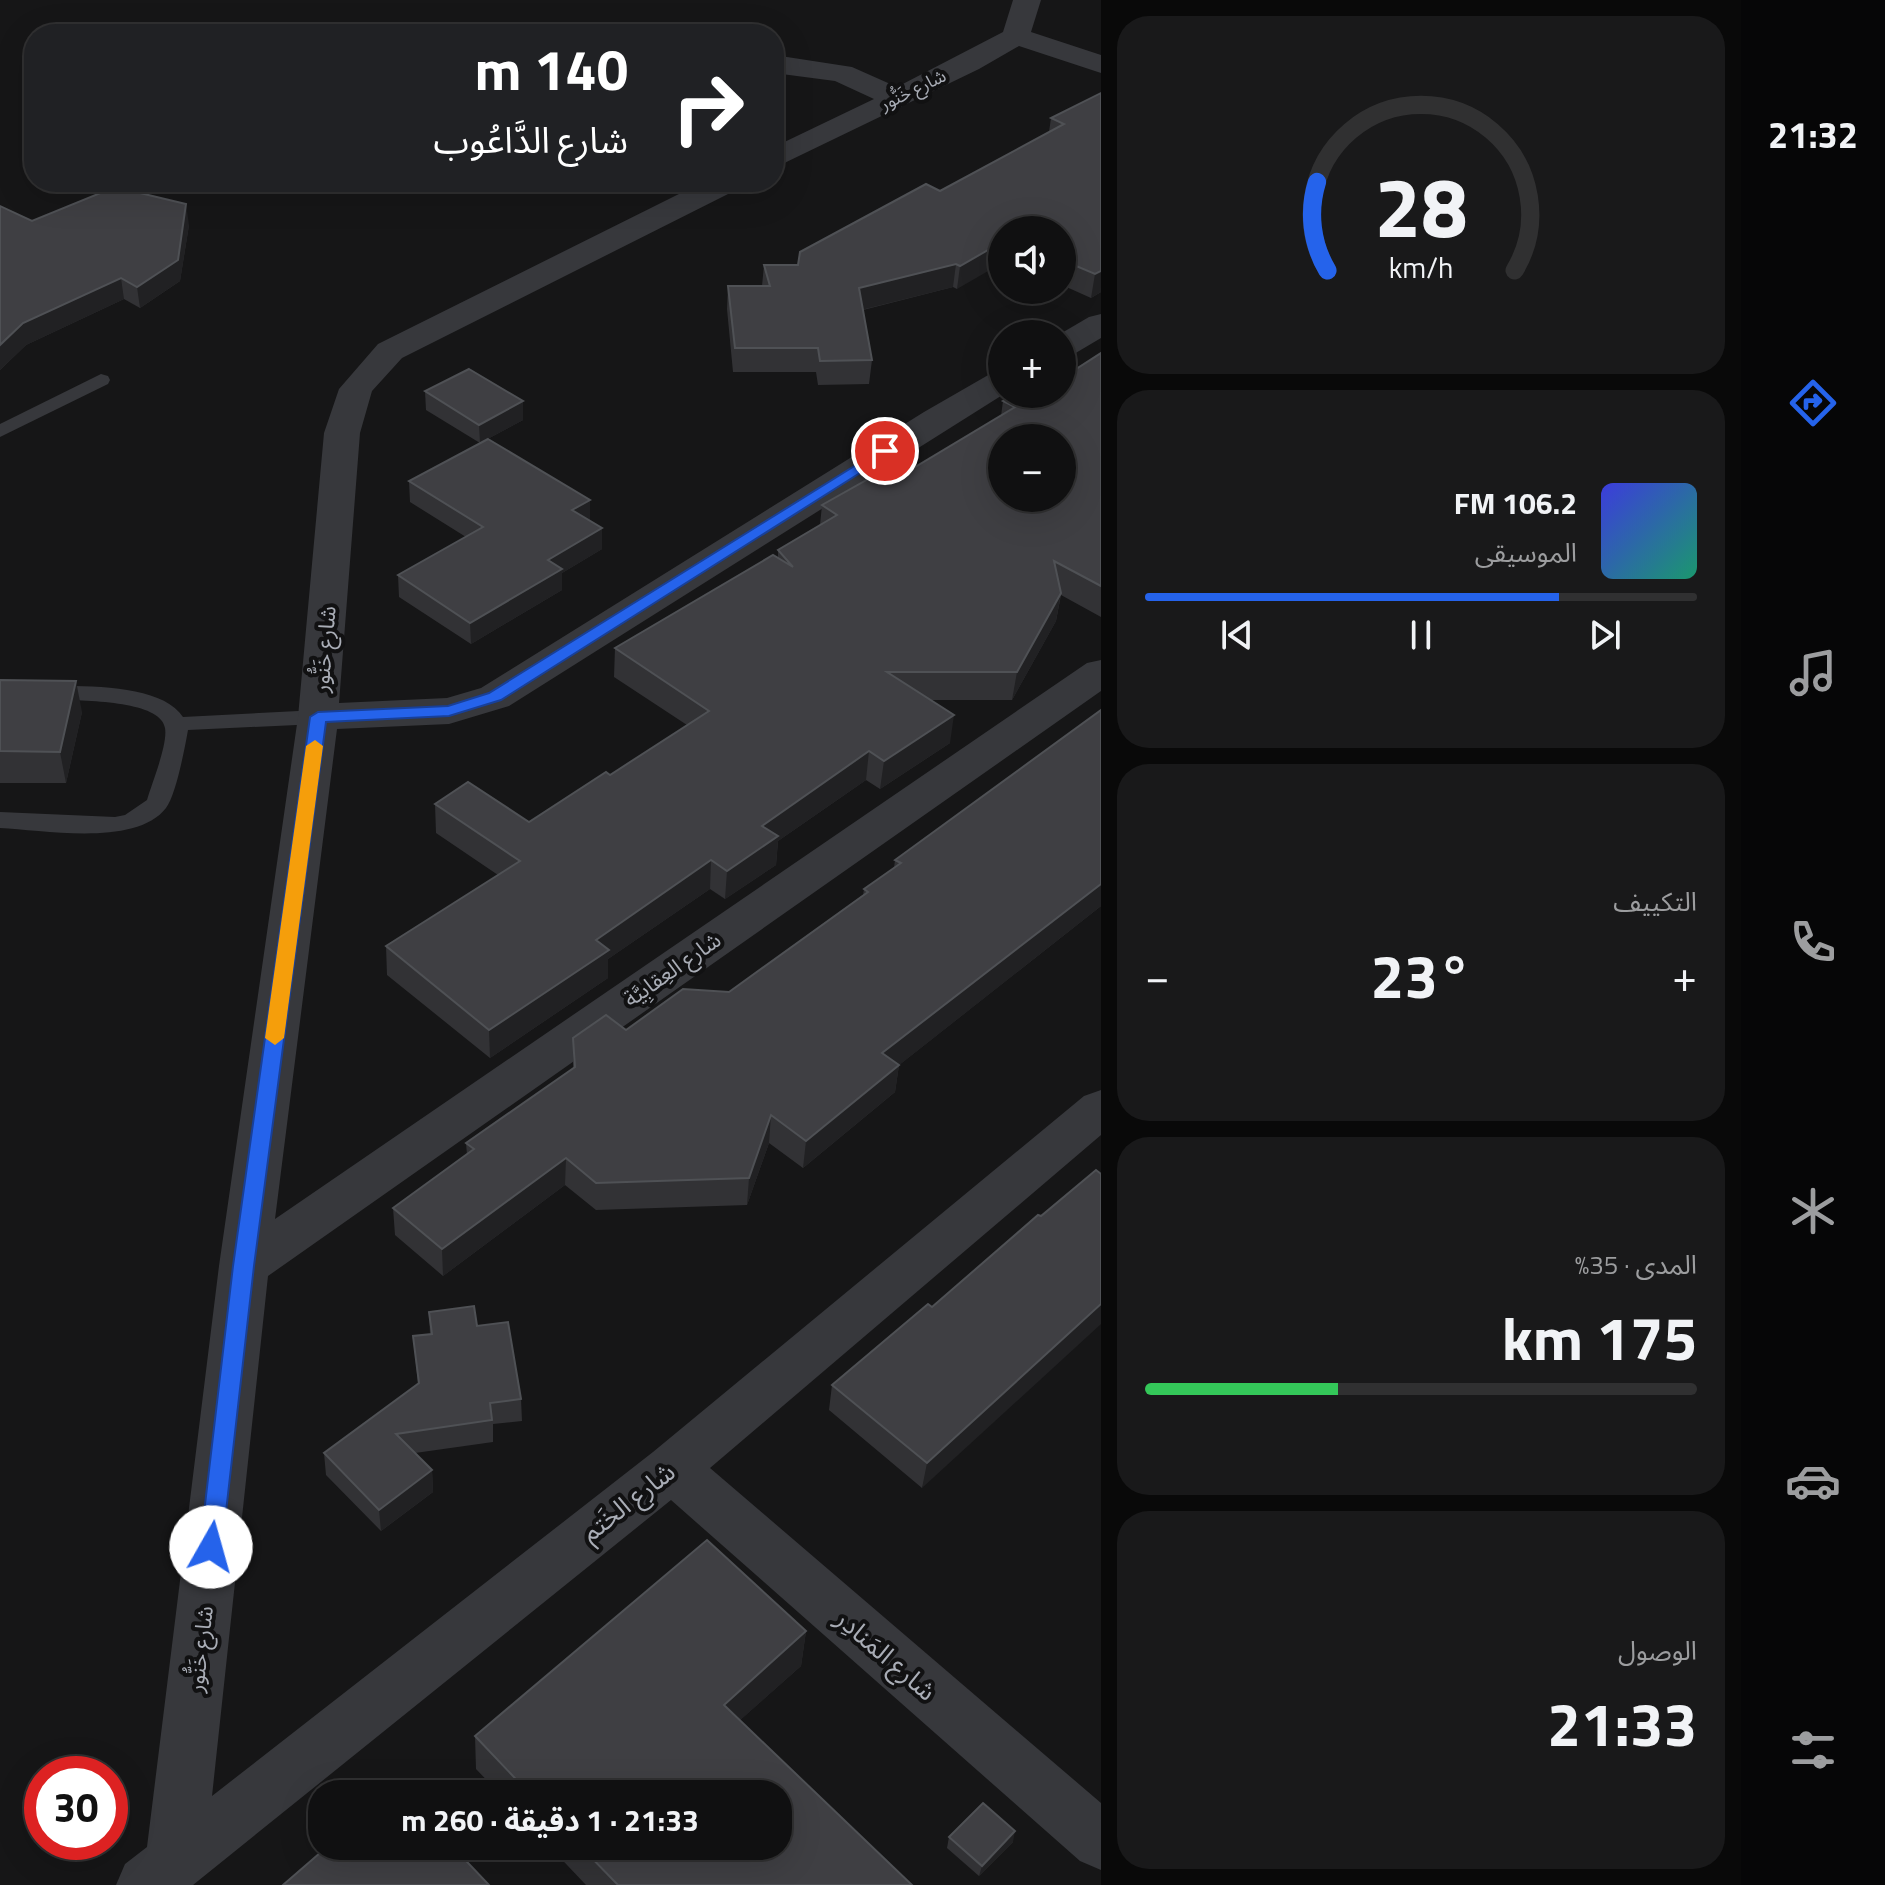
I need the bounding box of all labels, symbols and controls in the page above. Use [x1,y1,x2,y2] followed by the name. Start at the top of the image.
[475,27,628,112] text: 140 m
[656,56,760,160] icon: right
[874,62,951,119] street label: شارع خَنُّور
[1768,107,1858,162] text: 21:32
[433,112,628,167] text: شارع الدَّاعُوب
[1374,142,1468,268] text: 28
[988,216,1076,512] map controls
[988,216,1076,304] button: sound
[1389,246,1453,289] text: km/h
[988,320,1076,408] button: +
[1785,375,1841,431] icon: directions
[851,417,919,485] pin
[988,424,1076,512] button: −
[863,429,907,473] icon: arrive
[1454,480,1577,526] text: 106.2 FM
[1475,533,1577,572] text: الموسيقى
[303,604,345,695] street label: شارع خَنُّور
[1215,613,1259,657] icon: previous
[1399,613,1443,657] icon: pause
[1583,613,1627,657] icon: next
[1785,645,1841,701] icon: music
[1613,882,1697,921] text: التكييف
[1785,914,1841,970] icon: phone
[616,923,728,1015] street label: شارع العِقابِيَّة
[1371,930,1471,1021] text: 23°
[1145,942,1170,1009] text: −
[1672,942,1697,1009] text: +
[1785,1183,1841,1239] icon: climate
[1575,1245,1697,1284] text: المدى · 35%
[1502,1292,1697,1383] text: 175 km
[572,1452,684,1552] street label: شارع الخَتم
[1785,1453,1841,1509] icon: car
[169,1505,253,1589] position arrow
[826,1599,945,1710] street label: شارع المَنادِر
[178,1604,222,1695] street label: شارع خَنُّور
[1618,1631,1697,1670] text: الوصول
[1547,1678,1697,1769] text: 21:33
[1785,1722,1841,1778] icon: filters
[24,1756,128,1860] speed limit sign: 30
[401,1797,699,1843] text: 21:33 · 1 دقيقة · 260 m

